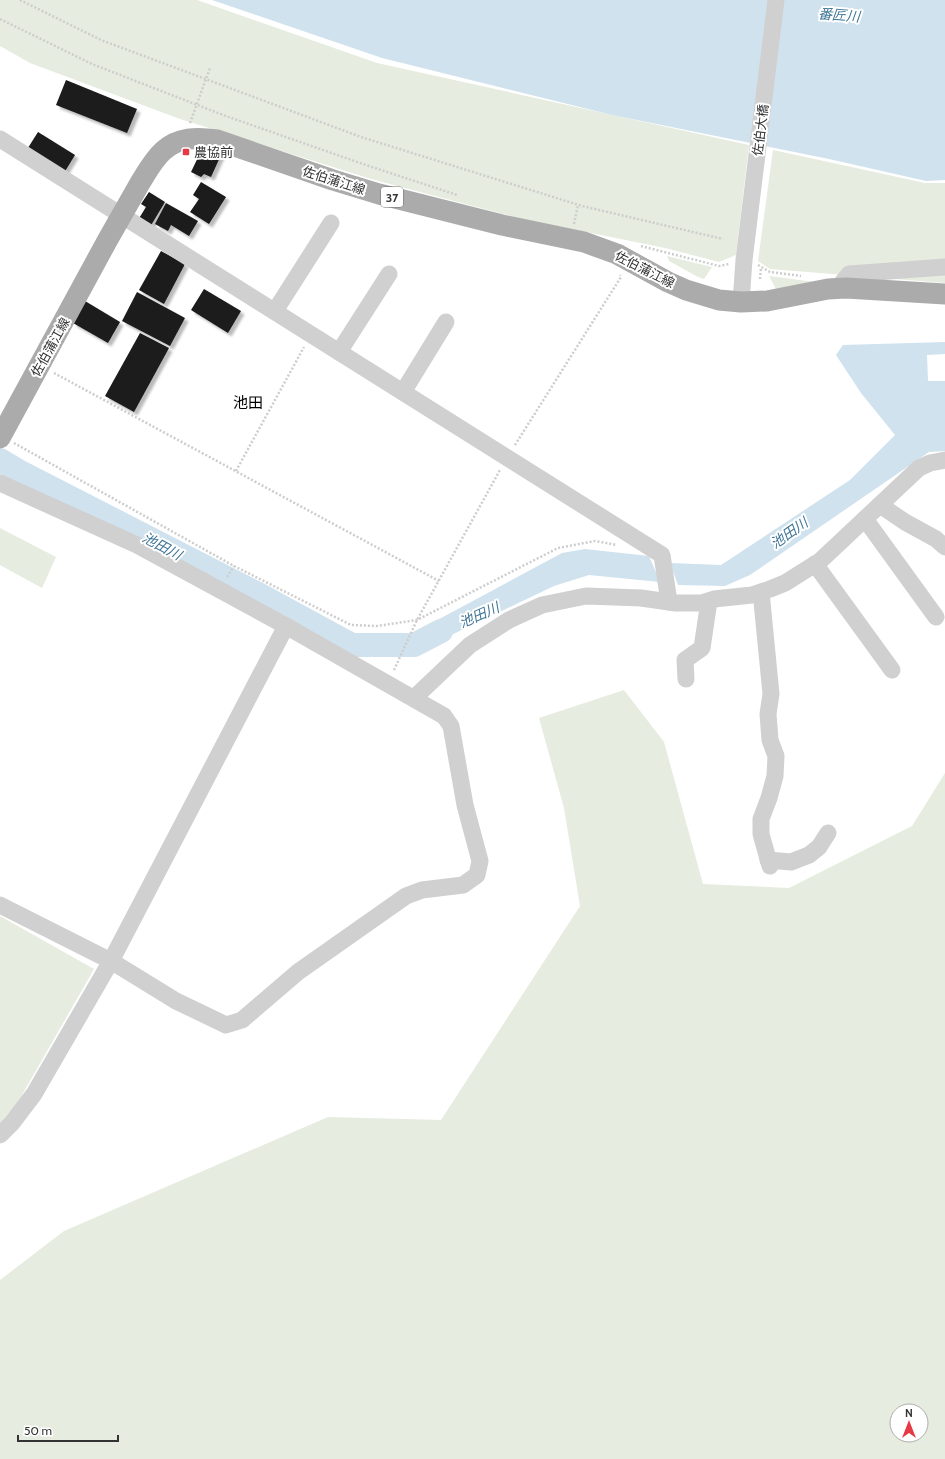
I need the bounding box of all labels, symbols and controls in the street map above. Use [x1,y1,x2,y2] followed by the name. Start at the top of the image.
[817,4,863,26] water label: 番匠川
[749,103,771,157] street label: 佐伯大橋
[194,144,233,160] place label: 農協前
[181,147,191,157] marker: 農協前
[301,162,367,198] street label: 佐伯蒲江線
[381,187,403,207] road number: 37
[612,247,678,291] street label: 佐伯蒲江線
[27,315,73,379] street label: 佐伯蒲江線
[233,394,263,412] district label: 池田
[767,512,813,552] water label: 池田川
[139,528,187,565] water label: 池田川
[456,597,504,632] water label: 池田川
[889,1403,929,1443] north arrow
[905,1406,913,1420] text: N
[18,1417,118,1443] scale bar
[24,1423,52,1438] text: 50 m

